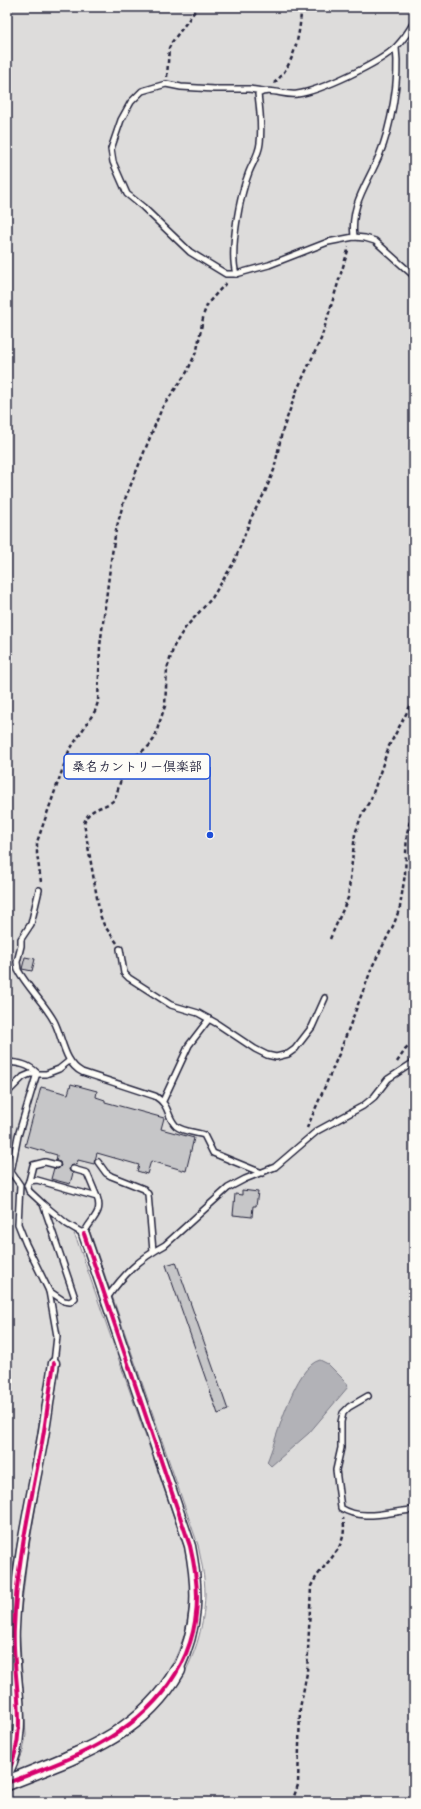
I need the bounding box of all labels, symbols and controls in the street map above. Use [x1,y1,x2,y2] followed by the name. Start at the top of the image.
[64,754,210,779] callout: 桑名カントリー倶楽部
[72,758,202,775] text: 桑名カントリー倶楽部

